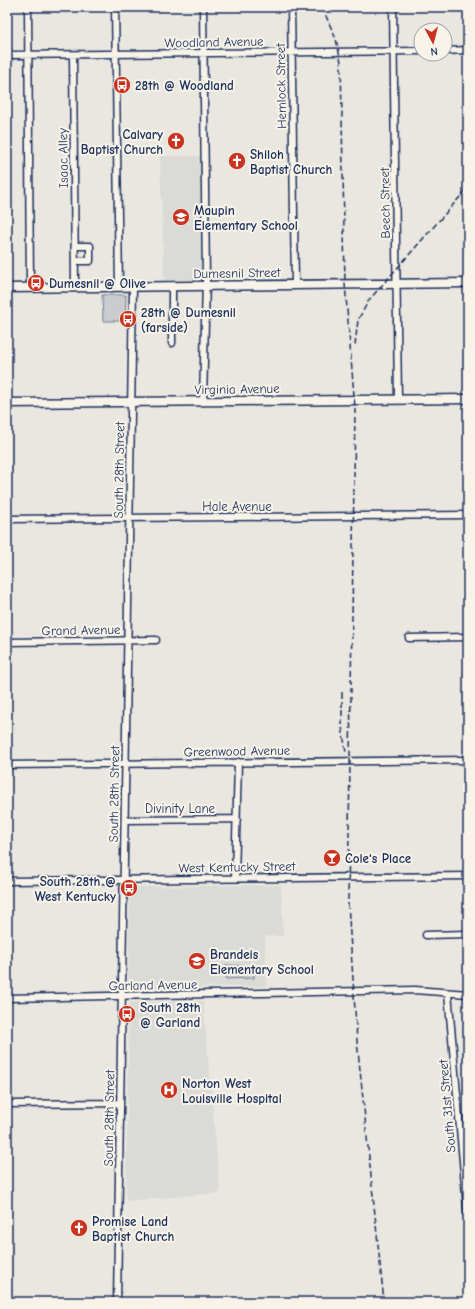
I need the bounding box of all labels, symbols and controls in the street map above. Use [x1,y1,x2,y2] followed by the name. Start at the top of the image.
[413,22,453,62] north arrow
[164,34,264,50] street label: Woodland Avenue
[273,42,289,129] street label: Hemlock Street
[430,45,439,58] text: N
[112,75,132,95] bus stop icon: 28th @ Woodland
[135,78,234,93] place label: 28th @ Woodland
[81,127,163,157] place label: Calvary Baptist Church
[55,128,71,188] street label: Isaac Alley
[166,131,186,151] church icon: Calvary Baptist Church
[250,147,332,177] place label: Shiloh Baptist Church
[227,151,247,171] church icon: Shiloh Baptist Church
[377,166,393,239] street label: Beech Street
[194,203,298,233] place label: Maupin Elementary School
[171,207,191,227] school or university icon: Maupin Elementary School
[193,265,282,281] street label: Dumesnil Street
[26,273,46,293] bus stop icon: Dumesnil @ Olive
[49,276,146,291] place label: Dumesnil @ Olive
[141,305,236,335] place label: 28th @ Dumesnil (farside)
[118,309,138,329] bus stop icon: 28th @ Dumesnil (farside)
[194,381,280,397] street label: Virginia Avenue
[111,420,127,519] street label: South 28th Street
[202,499,272,514] street label: Hale Avenue
[41,622,121,638] street label: Grand Avenue
[184,743,291,759] street label: Greenwood Avenue
[106,744,122,843] street label: South 28th Street
[145,801,216,816] street label: Divinity Lane
[322,848,342,868] bar icon: Cole's Place
[345,851,412,866] place label: Cole's Place
[178,858,297,876] street label: West Kentucky Street
[35,874,116,904] place label: South 28th @ West Kentucky
[119,878,139,898] bus stop icon: South 28th @ West Kentucky
[210,947,314,977] place label: Brandeis Elementary School
[187,951,207,971] school or university icon: Brandeis Elementary School
[109,977,198,993] street label: Garland Avenue
[140,1000,201,1030] place label: South 28th @ Garland
[117,1004,137,1024] bus stop icon: South 28th @ Garland
[435,1058,459,1153] street label: South 31st Street
[101,1068,117,1167] street label: South 28th Street
[182,1076,282,1106] place label: Norton West Louisville Hospital
[159,1080,179,1100] hospital icon: Norton West Louisville Hospital
[92,1214,174,1244] place label: Promise Land Baptist Church
[69,1218,89,1238] church icon: Promise Land Baptist Church

